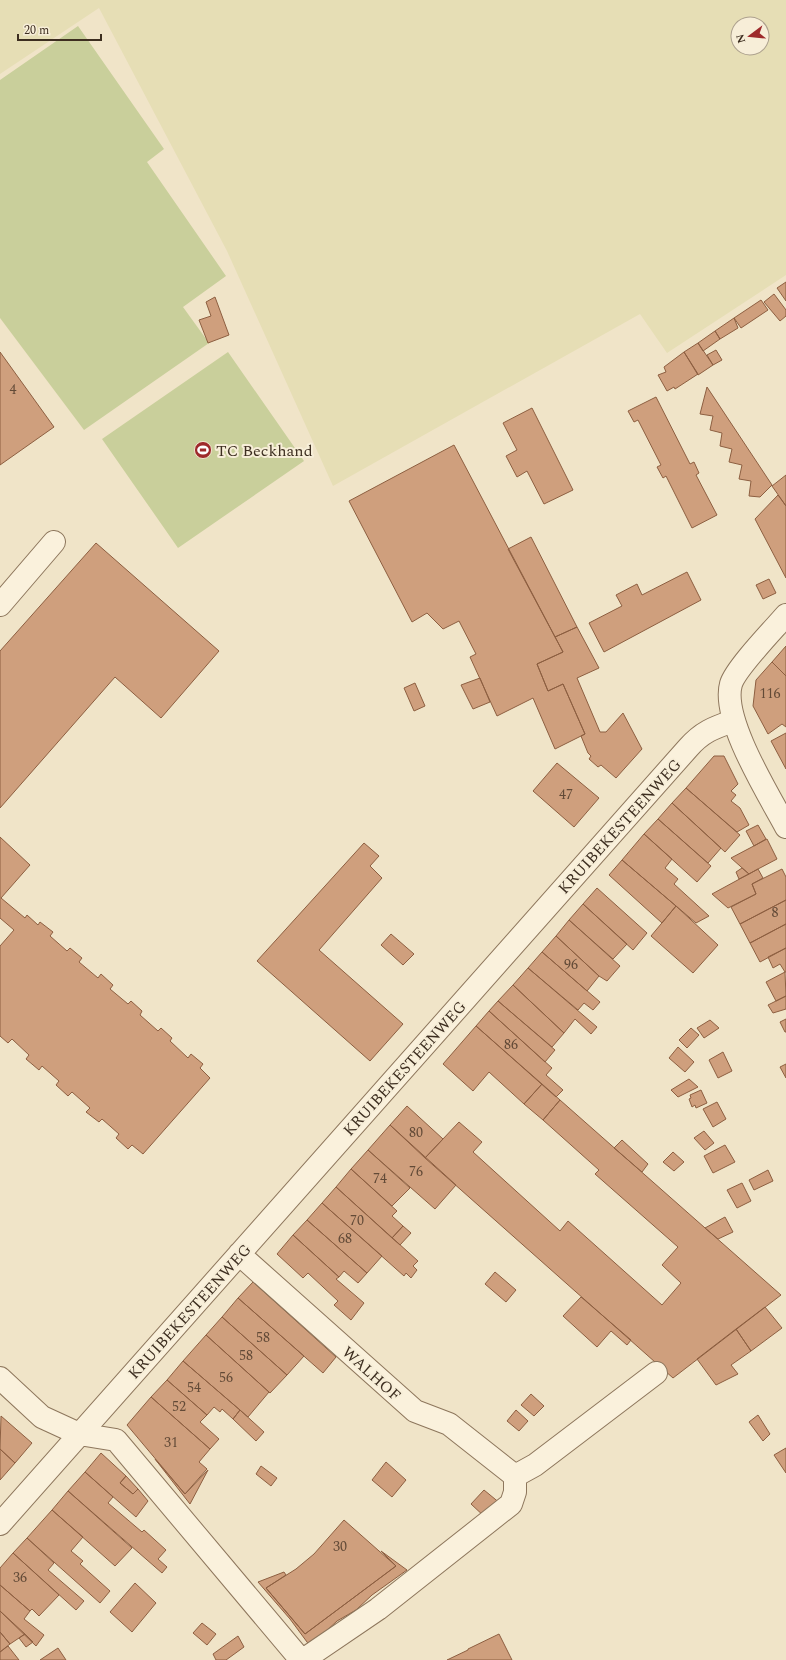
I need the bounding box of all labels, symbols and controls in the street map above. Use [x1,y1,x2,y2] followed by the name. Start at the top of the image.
[18,16,101,42] scale bar
[730,16,770,56] north arrow
[24,21,49,40] text: 20 m
[731,32,750,45] text: N
[10,379,17,400] house number: 4
[216,439,313,463] place label: TC Beckhand
[193,440,213,460] sports icon: TC Beckhand
[760,683,781,704] house number: 116
[552,754,687,900] street label: KRUIBEKESTEENWEG
[559,784,573,805] house number: 47
[772,902,779,923] house number: 8
[564,954,578,975] house number: 96
[337,996,472,1142] street label: KRUIBEKESTEENWEG
[504,1034,518,1055] house number: 86
[409,1122,423,1143] house number: 80
[409,1161,423,1182] house number: 76
[373,1168,387,1189] house number: 74
[350,1210,364,1231] house number: 70
[338,1228,352,1249] house number: 68
[122,1239,257,1385] street label: KRUIBEKESTEENWEG
[256,1327,270,1348] house number: 58
[336,1340,406,1407] street label: WALHOF
[239,1345,253,1366] house number: 58
[219,1367,233,1388] house number: 56
[187,1377,201,1398] house number: 54
[172,1396,186,1417] house number: 52
[164,1432,178,1453] house number: 31
[333,1536,347,1557] house number: 30
[13,1567,27,1588] house number: 36

